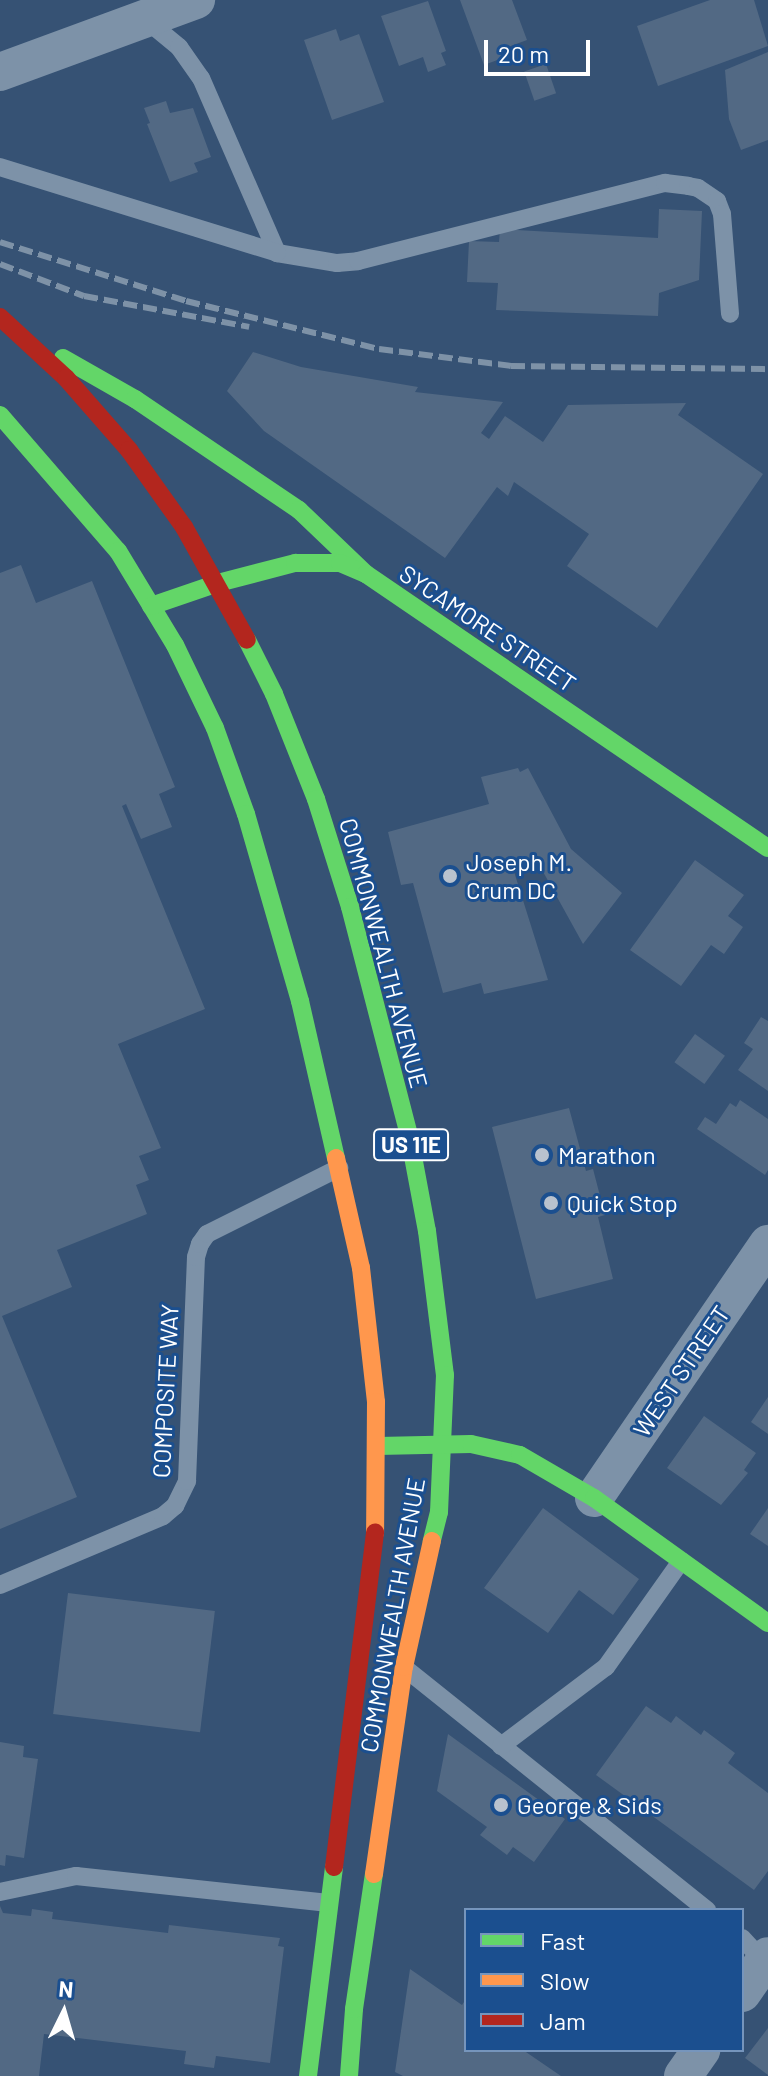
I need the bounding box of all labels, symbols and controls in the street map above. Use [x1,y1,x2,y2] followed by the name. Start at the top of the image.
[488,24,594,74] scale bar
[498,39,549,68] text: 20 m
[394,558,582,698] street label: SYCAMORE STREET
[334,815,434,1091] street label: COMMONWEALTH AVENUE
[466,848,572,904] place label: Joseph M. Crum DC
[441,867,459,885] marker: Joseph M. Crum DC
[373,1127,449,1163] road number: US 11E
[558,1141,656,1169] place label: Marathon
[533,1146,551,1164] marker: Marathon
[567,1189,678,1217] place label: Quick Stop
[542,1194,560,1212] marker: Quick Stop
[627,1300,735,1442] street label: WEST STREET
[146,1303,184,1479] street label: COMPOSITE WAY
[354,1475,430,1755] street label: COMMONWEALTH AVENUE
[517,1791,662,1819] place label: George & Sids
[492,1796,510,1814] marker: George & Sids
[464,1908,744,2052] legend
[540,1926,585,1955] text: Fast
[540,1966,589,1995] text: Slow
[24,1972,104,2052] north arrow
[58,1975,75,2002] text: N
[540,2006,586,2035] text: Jam

